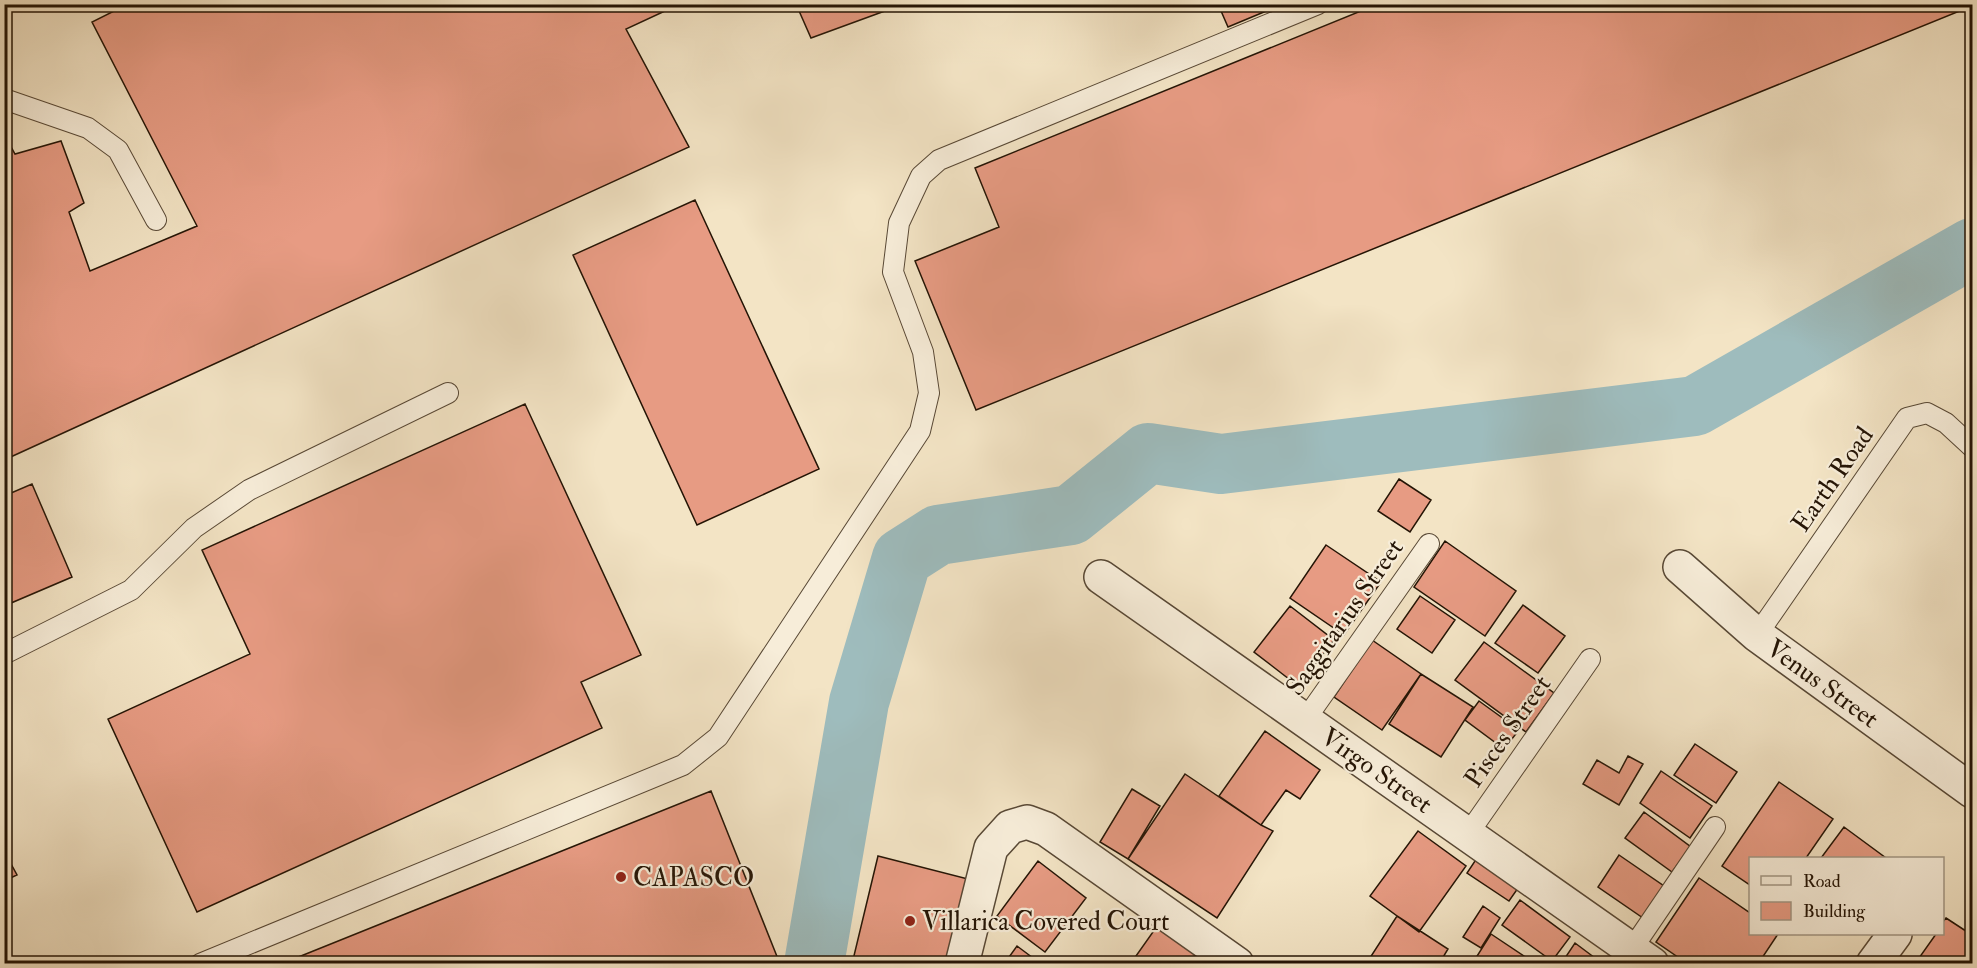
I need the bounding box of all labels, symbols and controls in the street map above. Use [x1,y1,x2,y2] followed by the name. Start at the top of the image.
[1785,421,1881,538] street label: Earth Road
[1279,533,1411,702] street label: Saggitarius Street
[1760,632,1885,735] street label: Venus Street
[1458,669,1558,794] street label: Pisces Street
[1315,721,1438,821] street label: Virgo Street
[1749,857,1944,935] legend
[633,862,754,894] place label: CAPASCO
[614,870,628,884] marker: CAPASCO
[1803,870,1841,893] text: Road
[1803,900,1866,923] text: Building
[922,906,1169,938] place label: Villarica Covered Court
[903,914,917,928] marker: Villarica Covered Court

